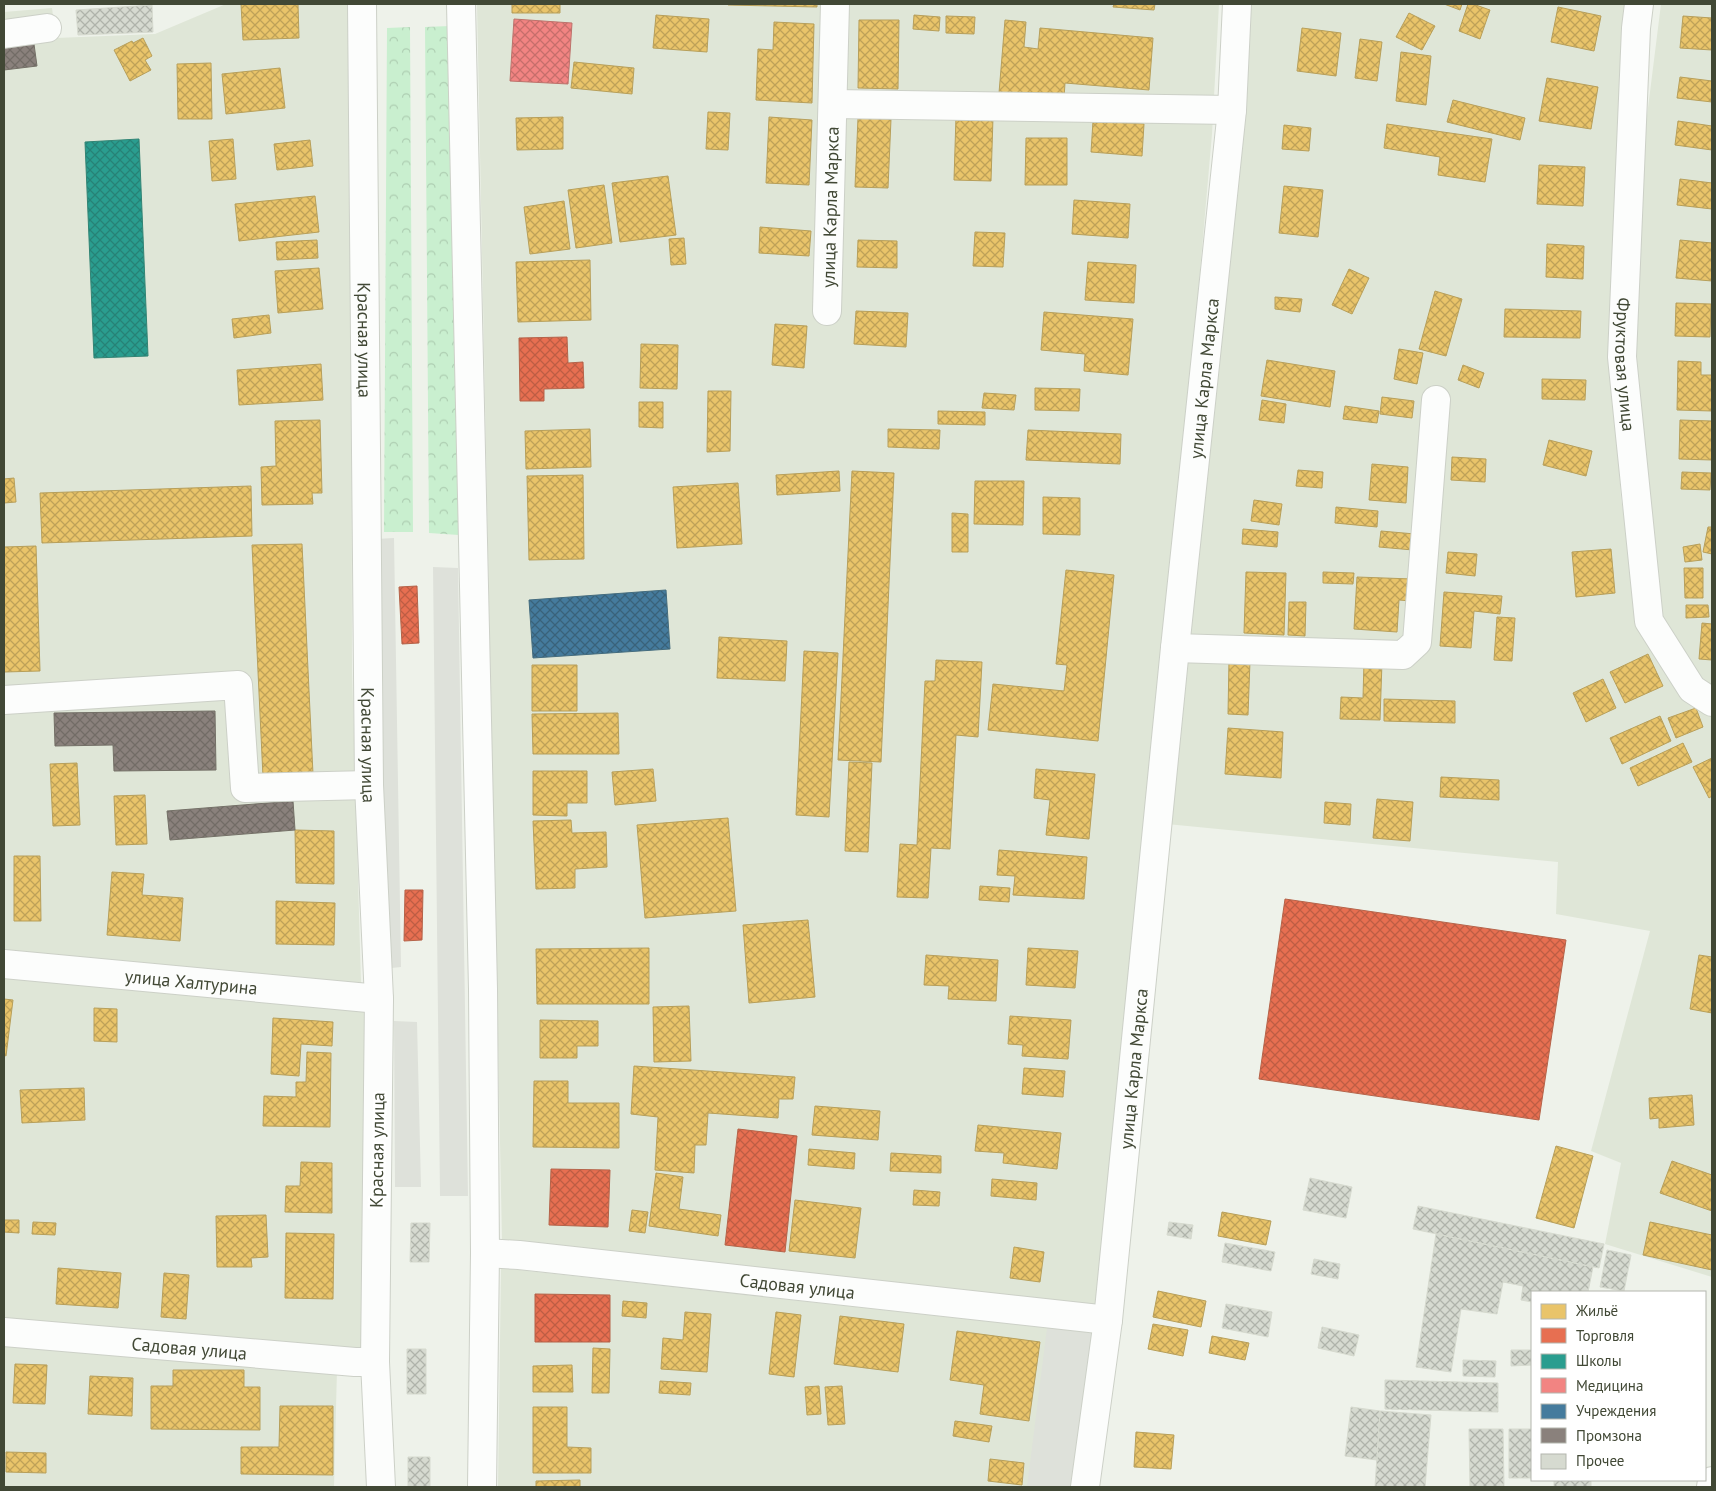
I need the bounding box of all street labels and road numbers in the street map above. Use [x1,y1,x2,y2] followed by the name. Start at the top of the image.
[816,126,843,288] street label: улица Карла Маркса
[353,282,377,398] street label: Красная улица
[1184,297,1224,460] street label: улица Карла Маркса
[1610,297,1641,432] street label: Фруктовая улица
[357,687,381,803] street label: Красная улица
[124,964,259,999] street label: улица Халтурина
[1114,987,1152,1150] street label: улица Карла Маркса
[364,1092,390,1208] street label: Красная улица
[738,1268,856,1303] street label: Садовая улица
[131,1331,248,1364] street label: Садовая улица

